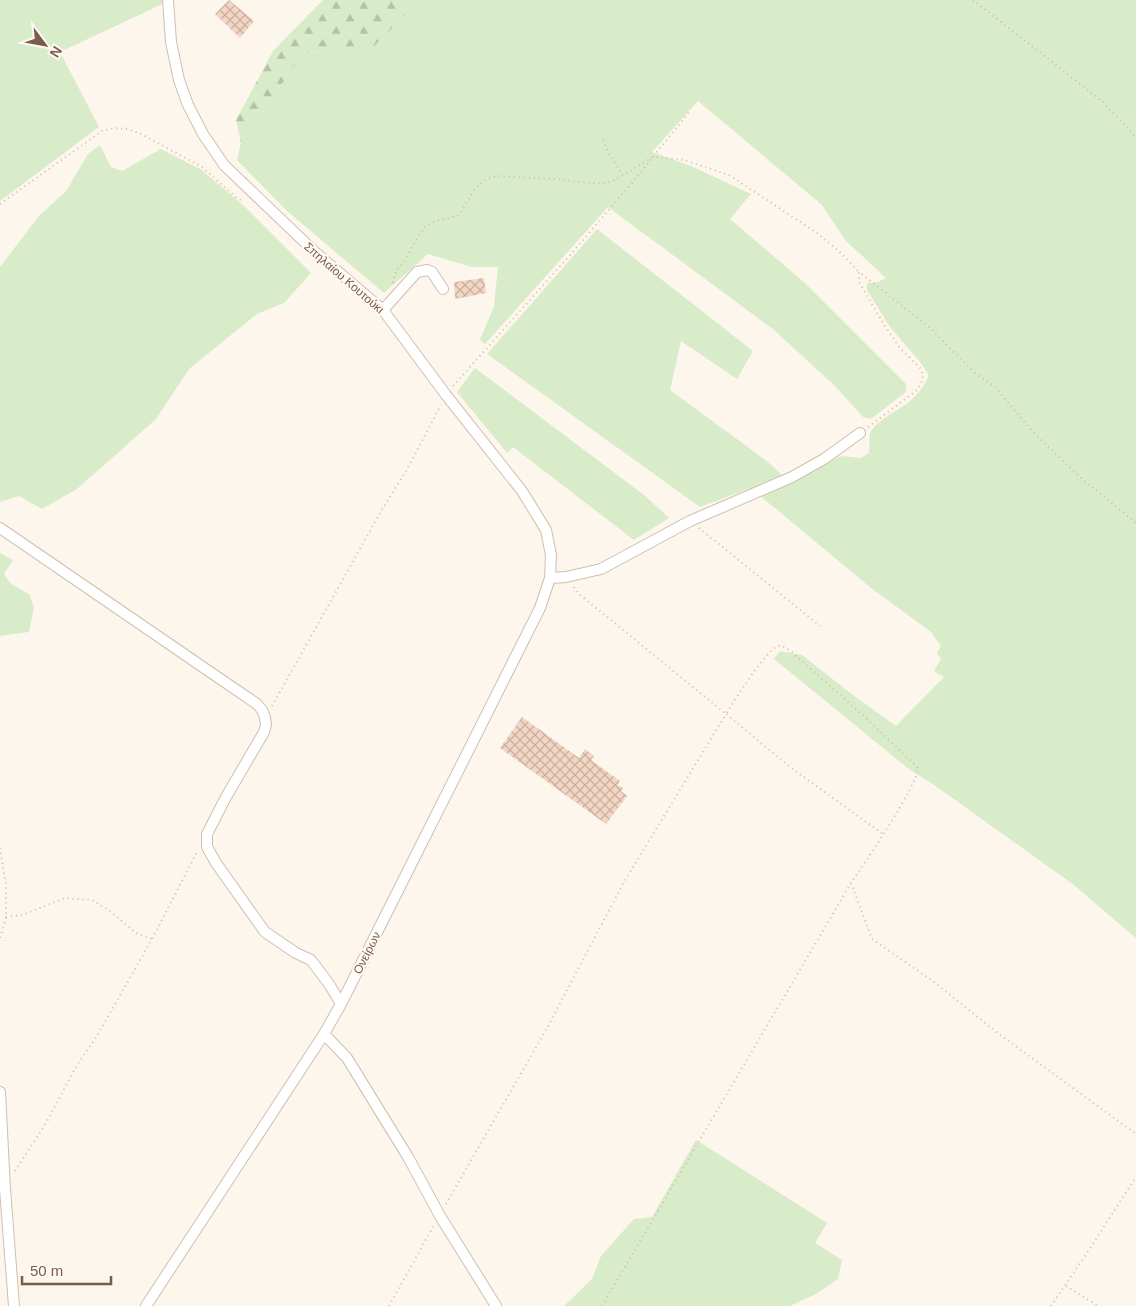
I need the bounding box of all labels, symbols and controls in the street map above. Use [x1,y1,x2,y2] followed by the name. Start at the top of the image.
[20,20,70,70] north arrow
[47,43,65,60] text: N
[301,239,387,317] street label: Σπηλαίου Κουτούκι
[350,930,384,976] street label: Ονείρων
[22,1254,111,1286] scale bar
[30,1262,63,1279] text: 50 m

